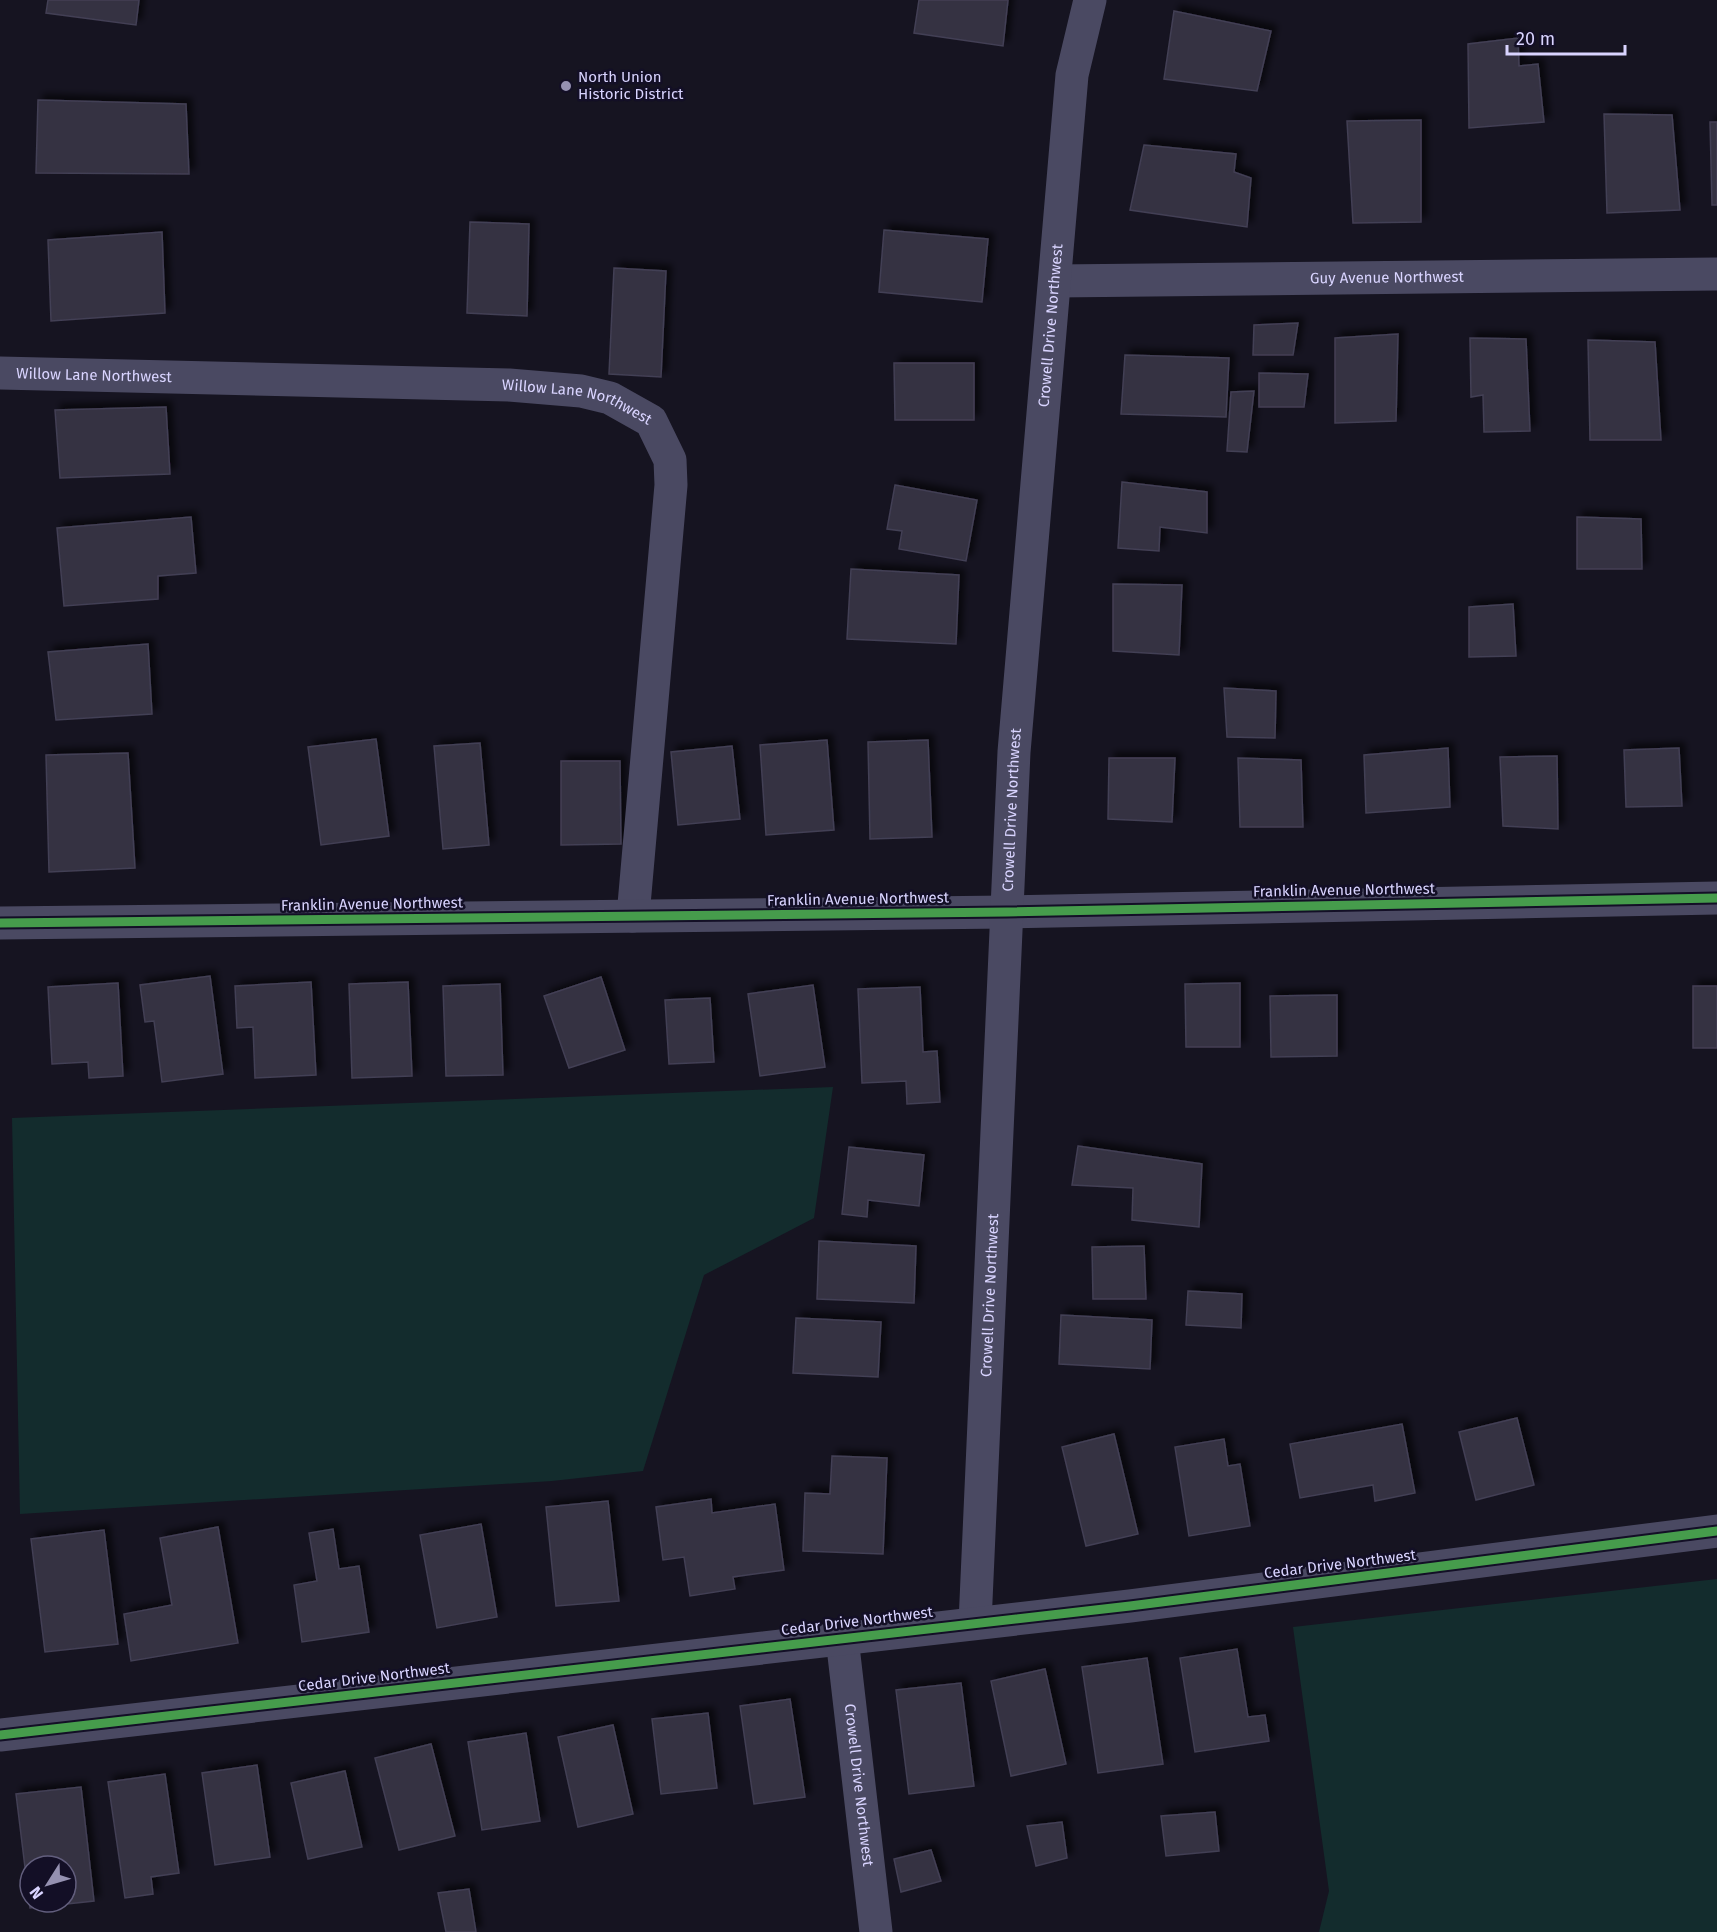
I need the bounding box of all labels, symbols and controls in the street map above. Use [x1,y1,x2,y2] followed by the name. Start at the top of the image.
[1507,18,1626,56] scale bar
[1516,28,1555,50] text: 20 m
[578,68,684,103] place label: North Union Historic District
[559,79,573,93] marker: North Union Historic District
[1035,243,1067,408] street label: Crowell Drive Northwest
[1310,268,1465,287] street label: Guy Avenue Northwest
[16,364,173,386] street label: Willow Lane Northwest
[502,376,656,429] street label: Willow Lane Northwest
[999,727,1025,892] street label: Crowell Drive Northwest
[1253,879,1436,901] street label: Franklin Avenue Northwest
[767,888,950,910] street label: Franklin Avenue Northwest
[281,893,464,915] street label: Franklin Avenue Northwest
[977,1213,1002,1377] street label: Crowell Drive Northwest
[1263,1546,1417,1582] street label: Cedar Drive Northwest
[780,1603,934,1639] street label: Cedar Drive Northwest
[297,1659,451,1695] street label: Cedar Drive Northwest
[841,1703,877,1868] street label: Crowell Drive Northwest
[18,1854,78,1914] north arrow
[26,1883,47,1903] text: N

